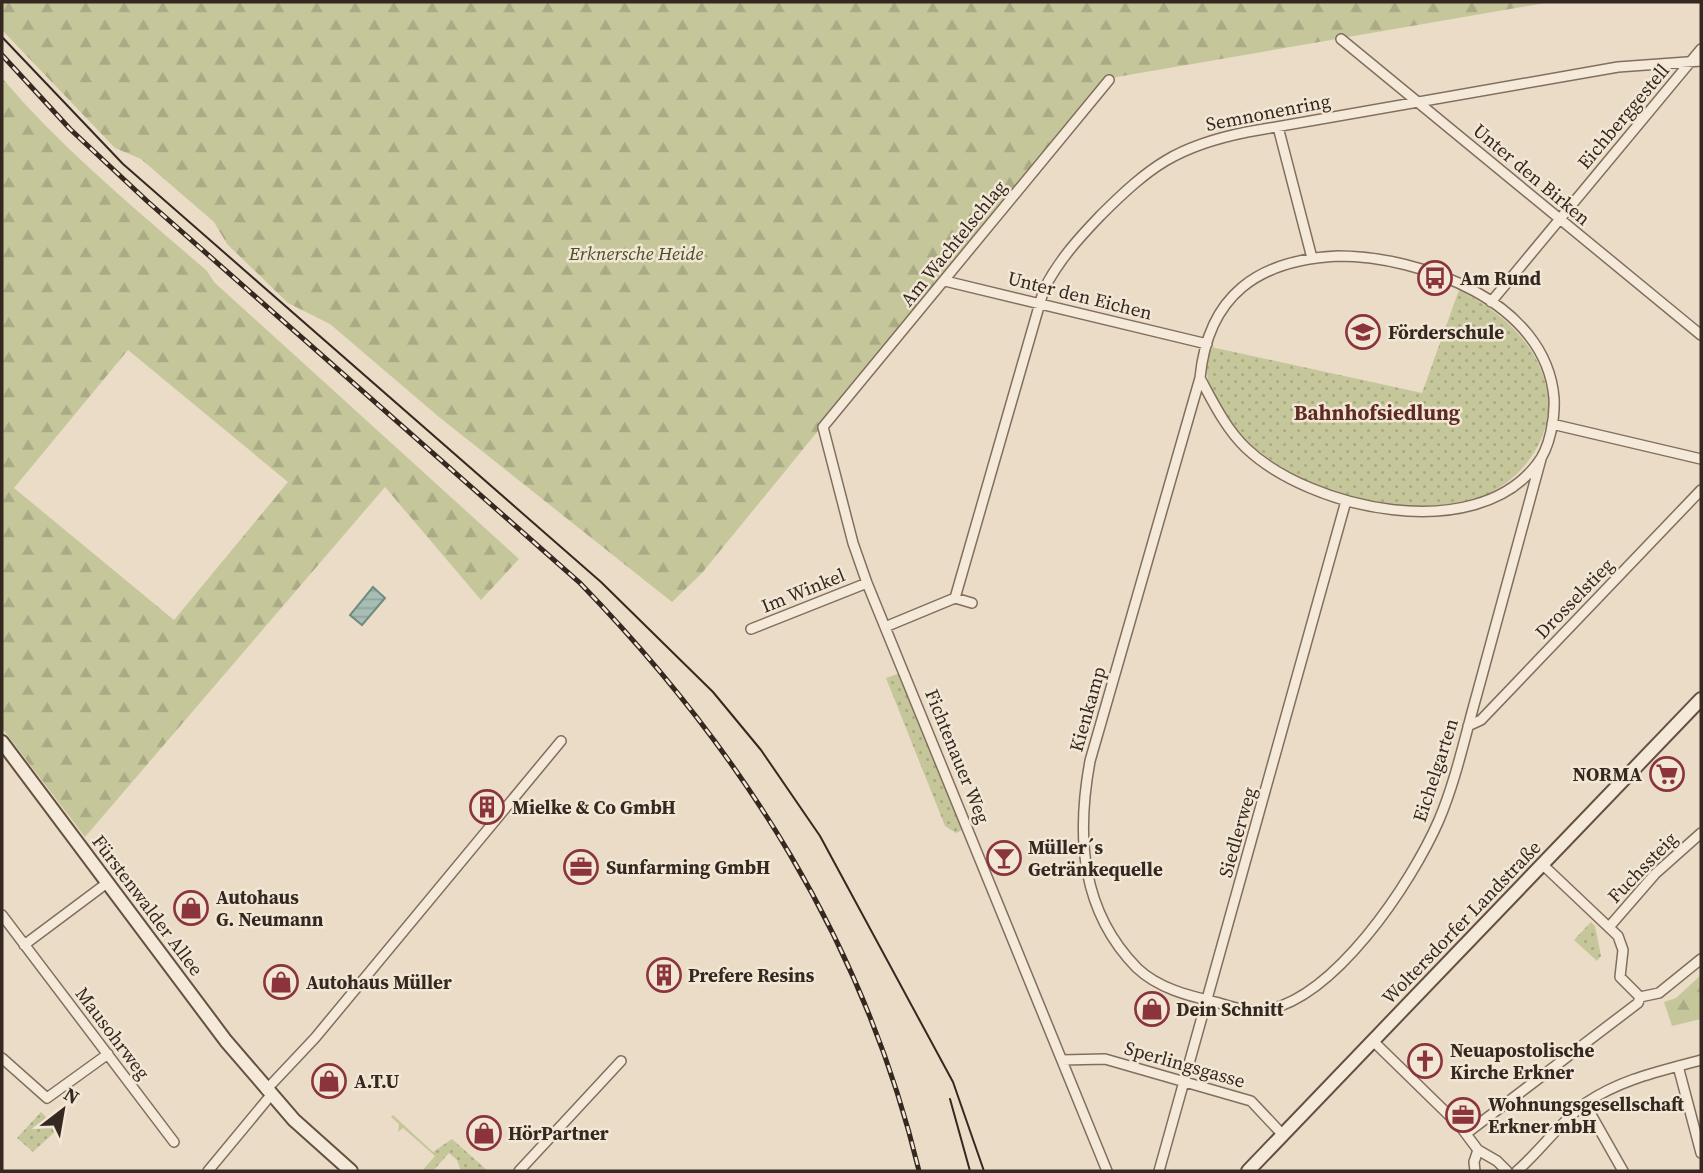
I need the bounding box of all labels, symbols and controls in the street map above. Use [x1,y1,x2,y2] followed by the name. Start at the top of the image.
[1571,57,1675,174] street label: Eichberggestell
[1204,87,1333,137] street label: Semnonenring
[1468,117,1596,231] street label: Unter den Birken
[894,174,1012,312] street label: Am Wachtelschlag
[568,240,703,266] park label: Erknersche Heide
[1416,259,1454,297] bus stop icon: Am Rund
[1005,264,1155,326] street label: Unter den Eichen
[1460,265,1541,291] place label: Am Rund
[1344,313,1382,351] school or university icon: Förderschule
[1388,319,1504,345] place label: Förderschule
[1294,398,1461,427] district label: Bahnhofsiedlung
[1529,552,1619,644] street label: Drosselstieg
[757,561,849,619] street label: Im Winkel
[1062,663,1112,755] street label: Kienkamp
[919,685,997,827] street label: Fichtenauer Weg
[1406,715,1464,825] street label: Eichelgarten
[1648,755,1686,793] supermarket icon: NORMA
[1573,761,1642,787] place label: NORMA
[1212,784,1262,880] street label: Siedlerweg
[468,788,506,826] building icon: Mielke & Co GmbH
[512,794,676,820] place label: Mielke & Co GmbH
[1601,826,1683,908] street label: Fuchssteig
[86,829,210,981] street label: Fürstenwalder Allee
[1028,834,1163,882] place label: Müller´s Getränkequelle
[1376,834,1546,1010] street label: Woltersdorfer Landstraße
[985,839,1023,877] bar icon: Müller´s Getränkequelle
[562,848,600,886] office icon: Sunfarming GmbH
[606,854,770,880] place label: Sunfarming GmbH
[216,884,324,932] place label: Autohaus G. Neumann
[172,889,210,927] shop icon: Autohaus G. Neumann
[645,956,683,994] building icon: Prefere Resins
[688,962,815,988] place label: Prefere Resins
[262,963,300,1001] shop icon: Autohaus Müller
[306,969,452,995] place label: Autohaus Müller
[70,982,156,1085] street label: Mausohrweg
[1133,990,1171,1028] shop icon: Dein Schnitt
[1176,996,1284,1022] place label: Dein Schnitt
[1122,1034,1248,1094] street label: Sperlingsgasse
[1450,1037,1595,1085] place label: Neuapostolische Kirche Erkner
[1406,1042,1444,1080] church icon: Neuapostolische Kirche Erkner
[310,1062,348,1100] shop icon: A.T.U
[354,1068,399,1094] place label: A.T.U
[28,1075,98,1145] north arrow
[59,1081,85,1110] text: N
[1488,1091,1685,1139] place label: Wohnungsgesellschaft Erkner mbH
[1444,1096,1482,1134] office icon: Wohnungsgesellschaft Erkner mbH
[465,1114,503,1152] shop icon: HörPartner
[508,1120,609,1146] place label: HörPartner

